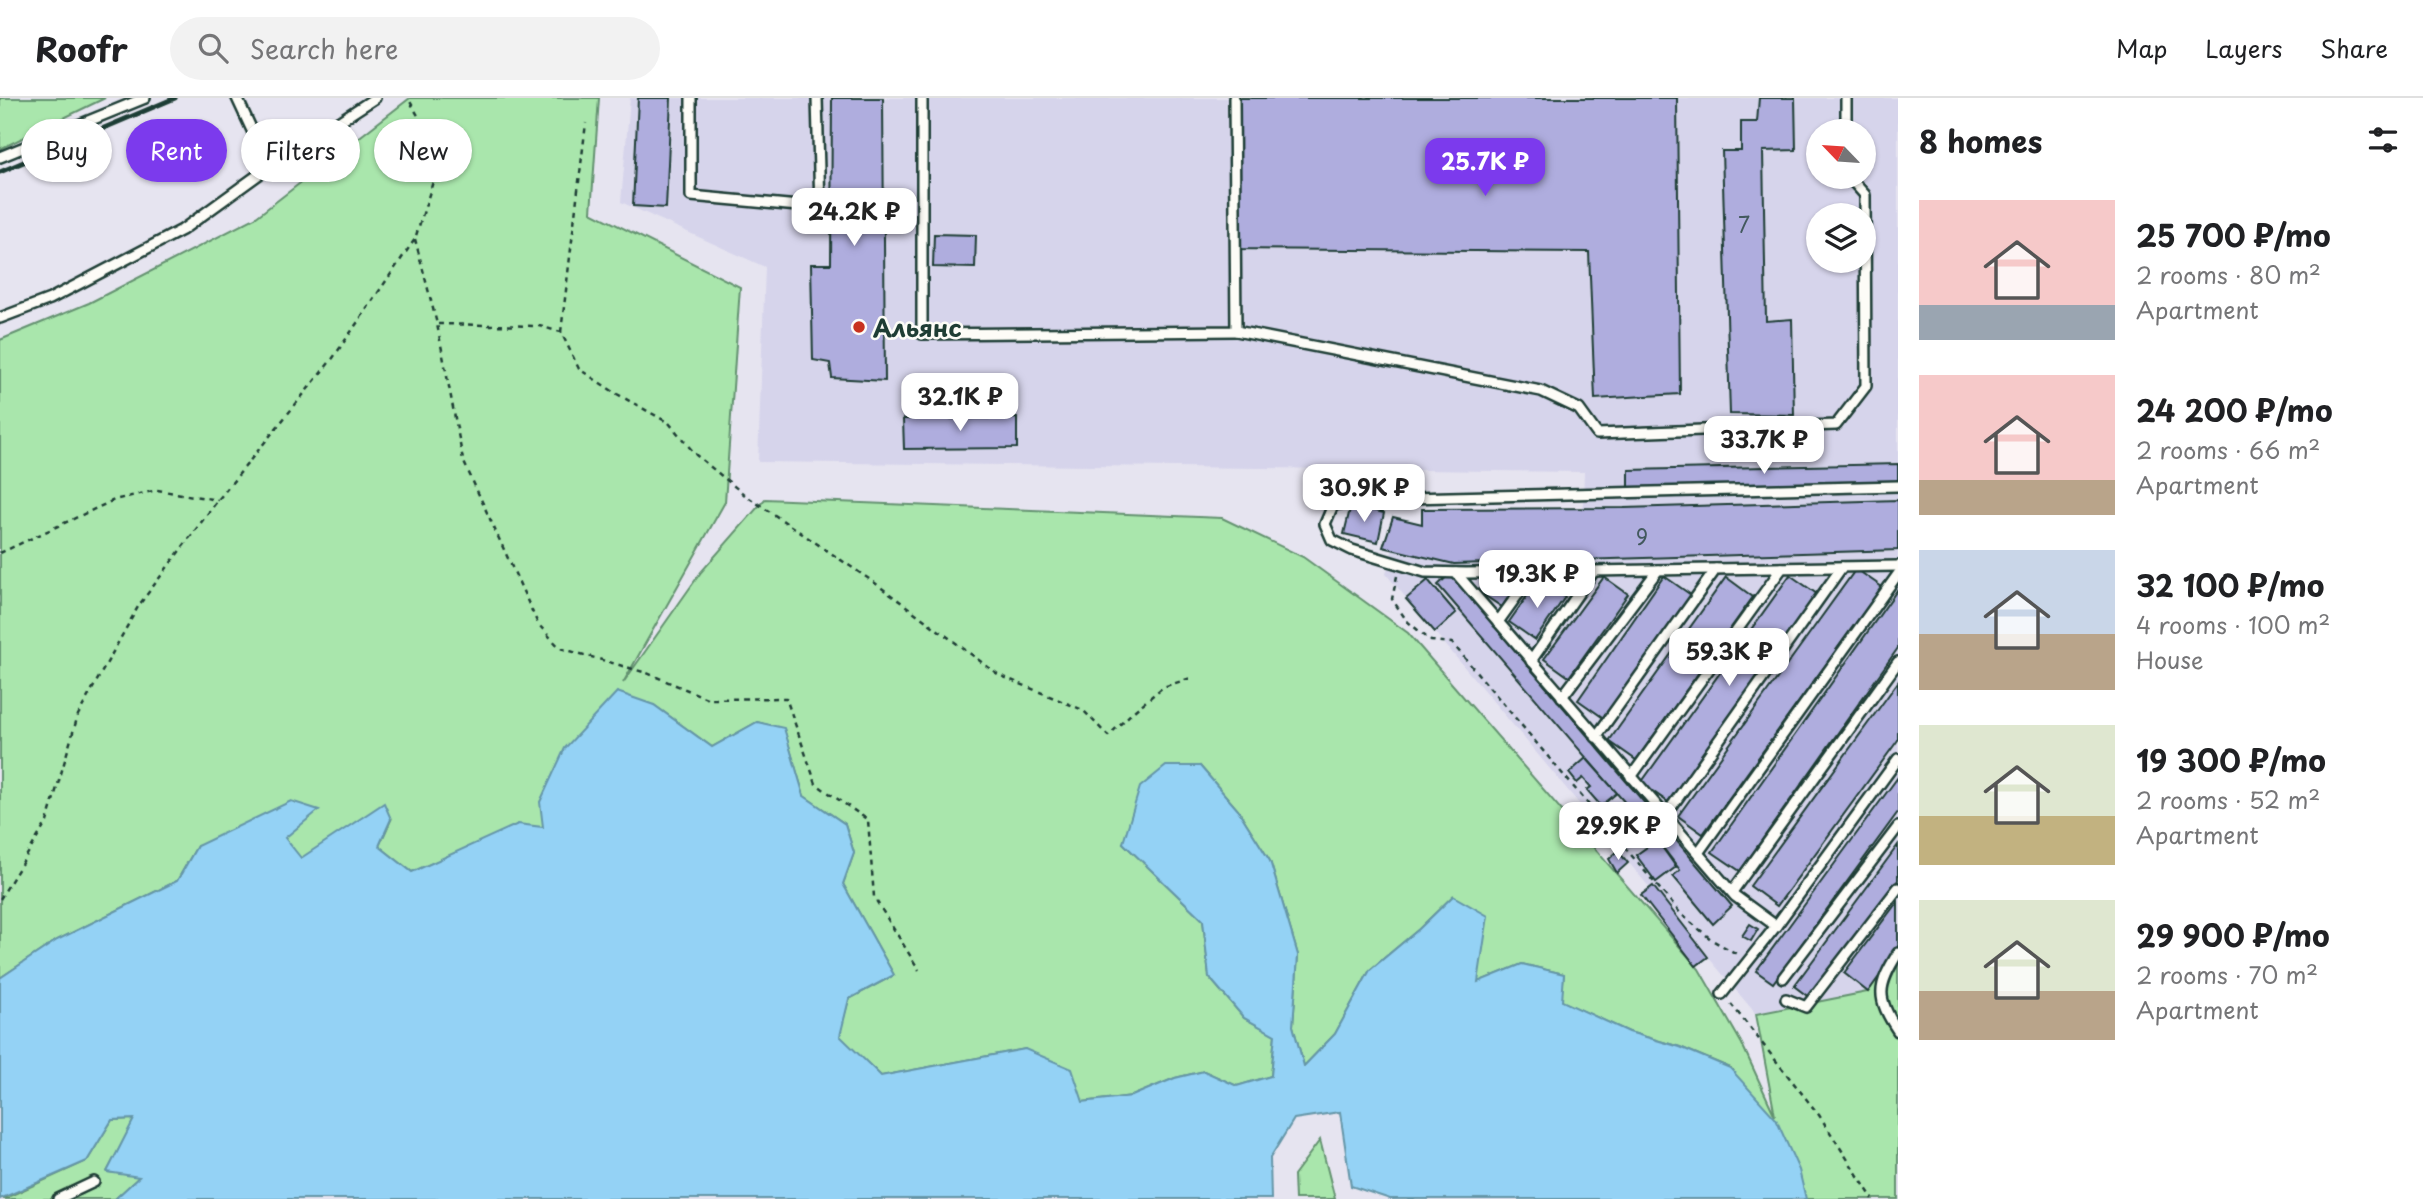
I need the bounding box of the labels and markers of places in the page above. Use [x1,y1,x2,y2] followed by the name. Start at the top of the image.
[1420,139,1550,198] pin: 25.7K ₽
[789,188,919,248] pin: 24.2K ₽
[873,309,962,345] place label: Альянс
[851,319,867,335] marker: Альянс
[895,374,1025,433] pin: 32.1K ₽
[1699,416,1829,476] pin: 33.7K ₽
[1299,464,1429,524] pin: 30.9K ₽
[1472,550,1602,610] pin: 19.3K ₽
[1664,628,1794,688] pin: 59.3K ₽
[1553,802,1683,862] pin: 29.9K ₽

